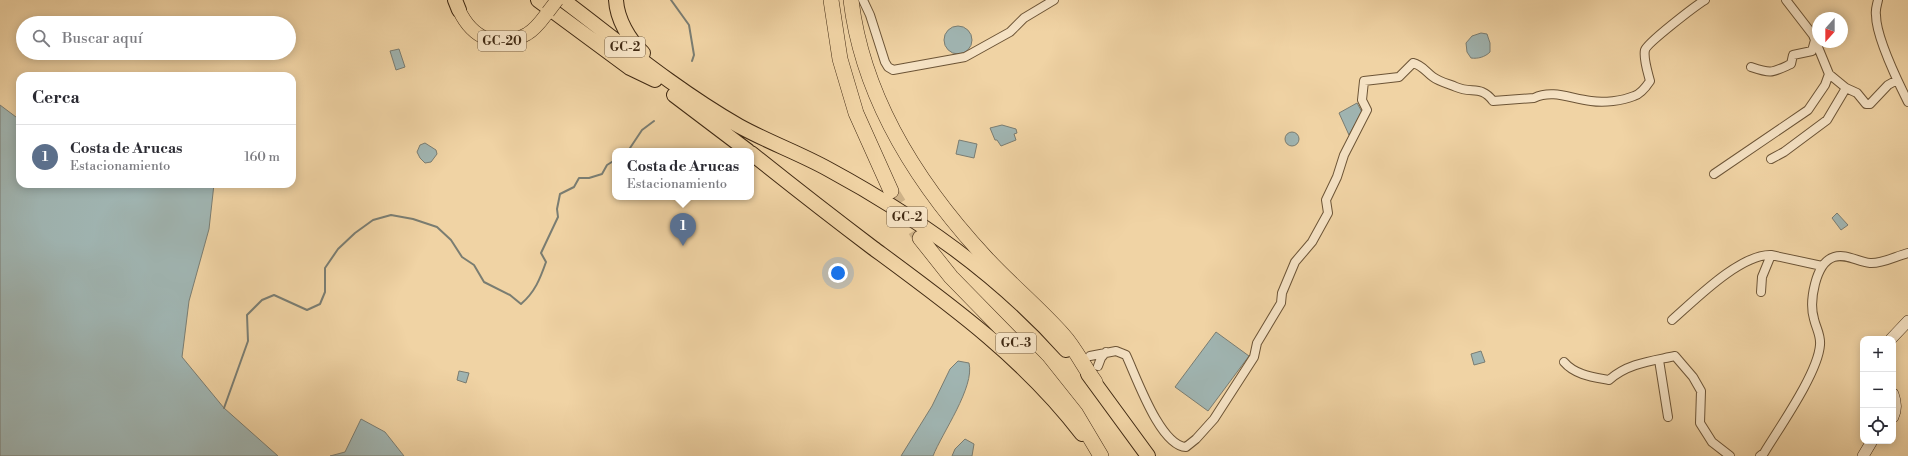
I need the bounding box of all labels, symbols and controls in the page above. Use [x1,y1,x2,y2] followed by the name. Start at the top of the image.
[1812,12,1848,48] north arrow
[16,16,296,60] search box
[30,27,52,49] icon: search
[62,29,143,48] text: Buscar aquí
[478,31,526,51] road number: GC-20
[605,37,645,57] road number: GC-2
[32,87,80,109] text: Cerca
[70,139,183,158] text: Costa de Arucas
[612,148,754,200] popup
[42,149,48,165] text: 1
[244,149,280,165] text: 160 m
[627,157,739,176] text: Costa de Arucas
[70,158,170,174] text: Estacionamiento
[627,176,727,192] text: Estacionamiento
[887,207,927,227] road number: GC-2
[670,213,696,246] pin: 1
[828,263,848,283] your location
[996,333,1036,353] road number: GC-3
[1860,336,1896,444] map controls
[1860,336,1896,372] button: +
[1860,372,1896,408] button: −
[1860,408,1896,444] button: locate

